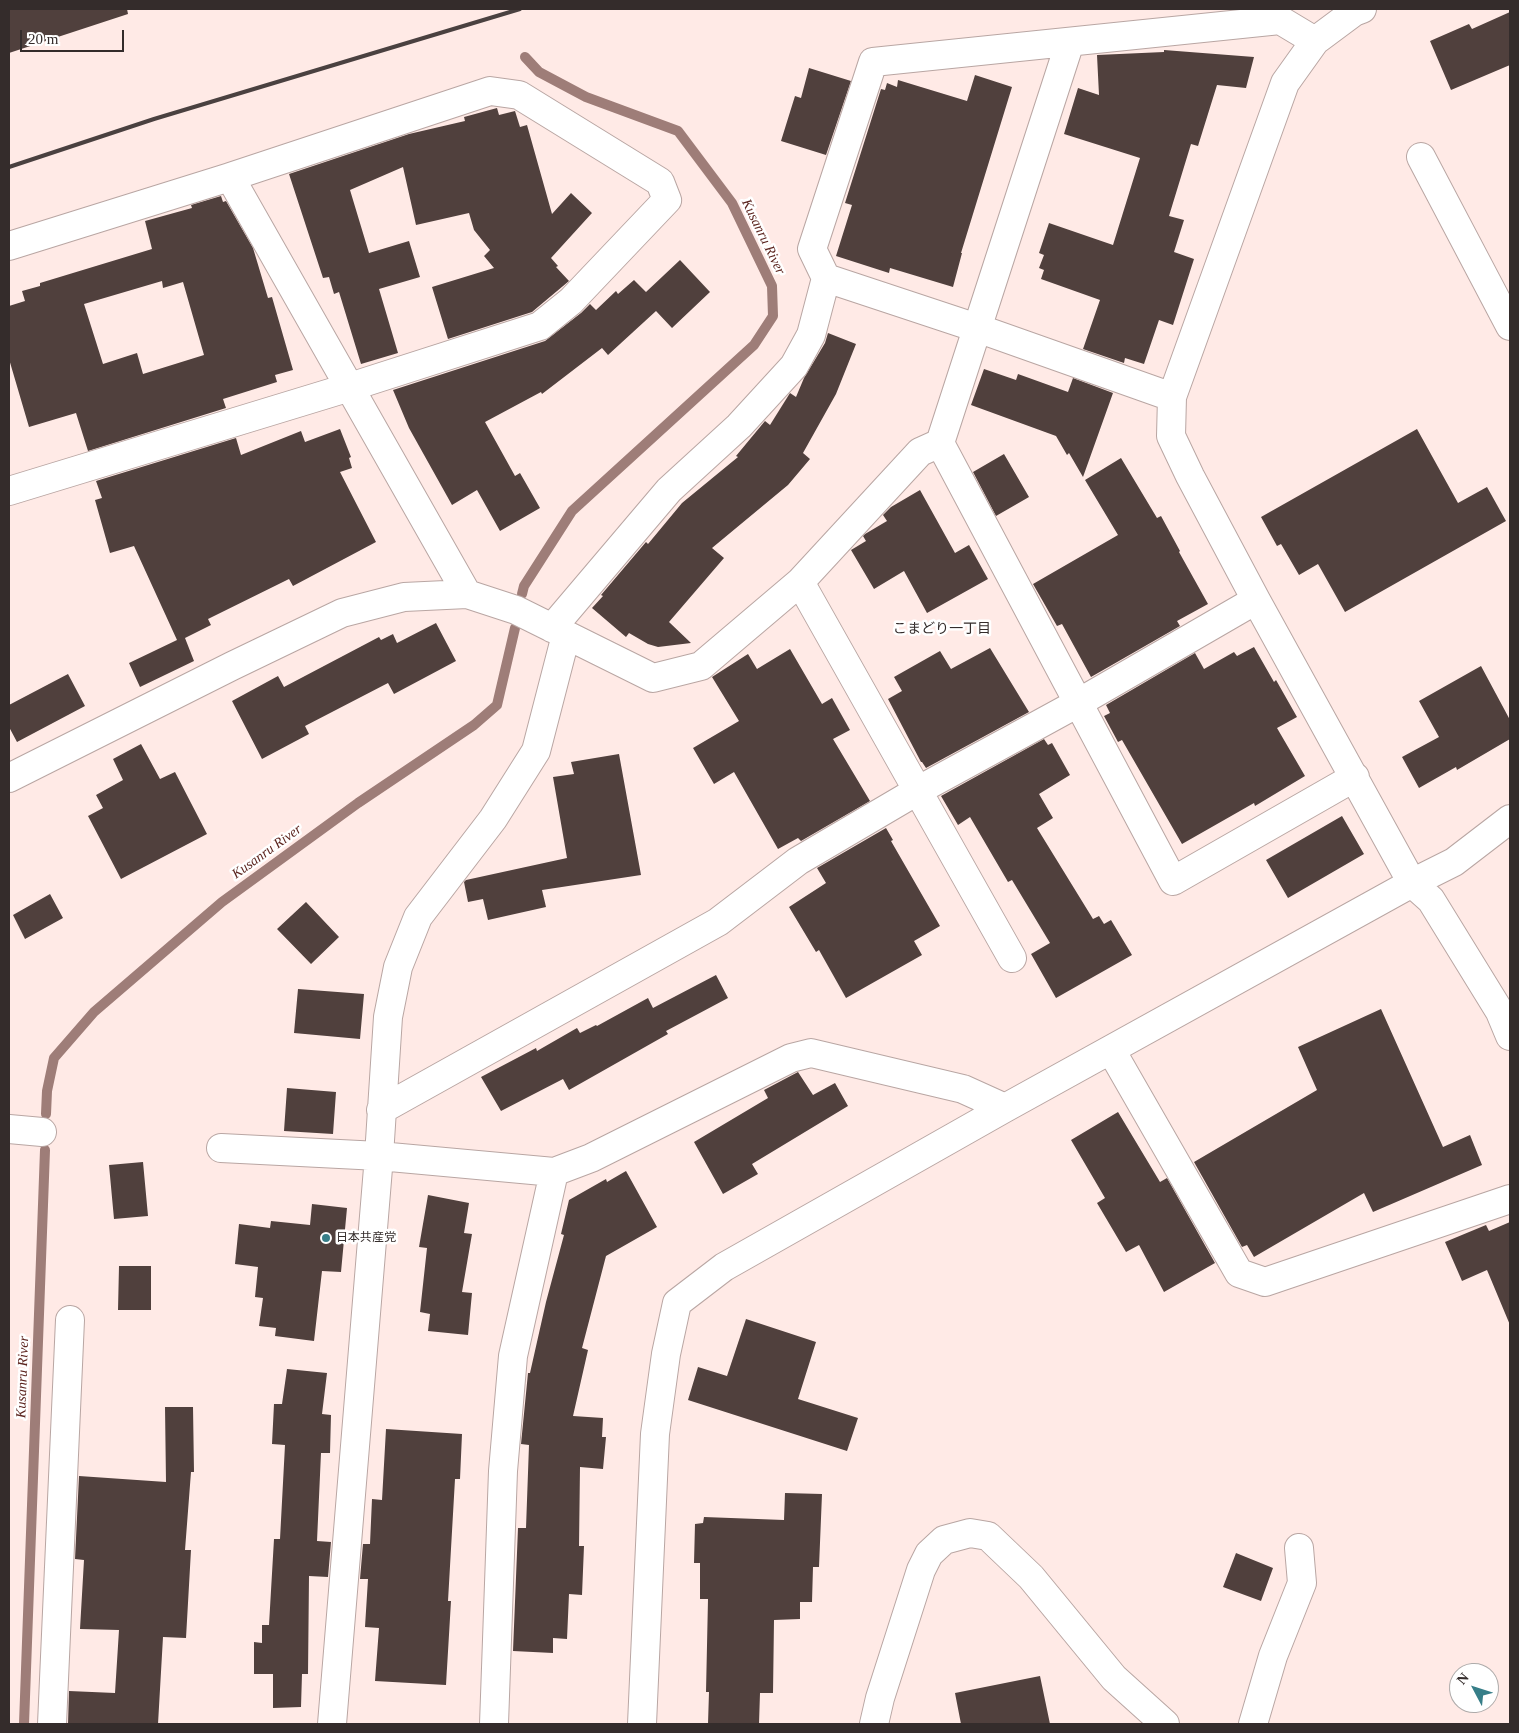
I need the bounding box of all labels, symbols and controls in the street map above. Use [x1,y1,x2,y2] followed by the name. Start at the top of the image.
[22,20,126,52] scale bar
[28,31,58,47] text: 20 m
[737,196,789,278] water label: Kusanru River
[893,621,991,637] district label: こまどり一丁目
[229,821,305,883] water label: Kusanru River
[336,1231,396,1245] place label: 日本共産党
[320,1232,332,1244] marker: 日本共産党
[13,1336,33,1418] water label: Kusanru River
[1449,1663,1499,1713] north arrow
[1454,1670,1472,1687] text: N

